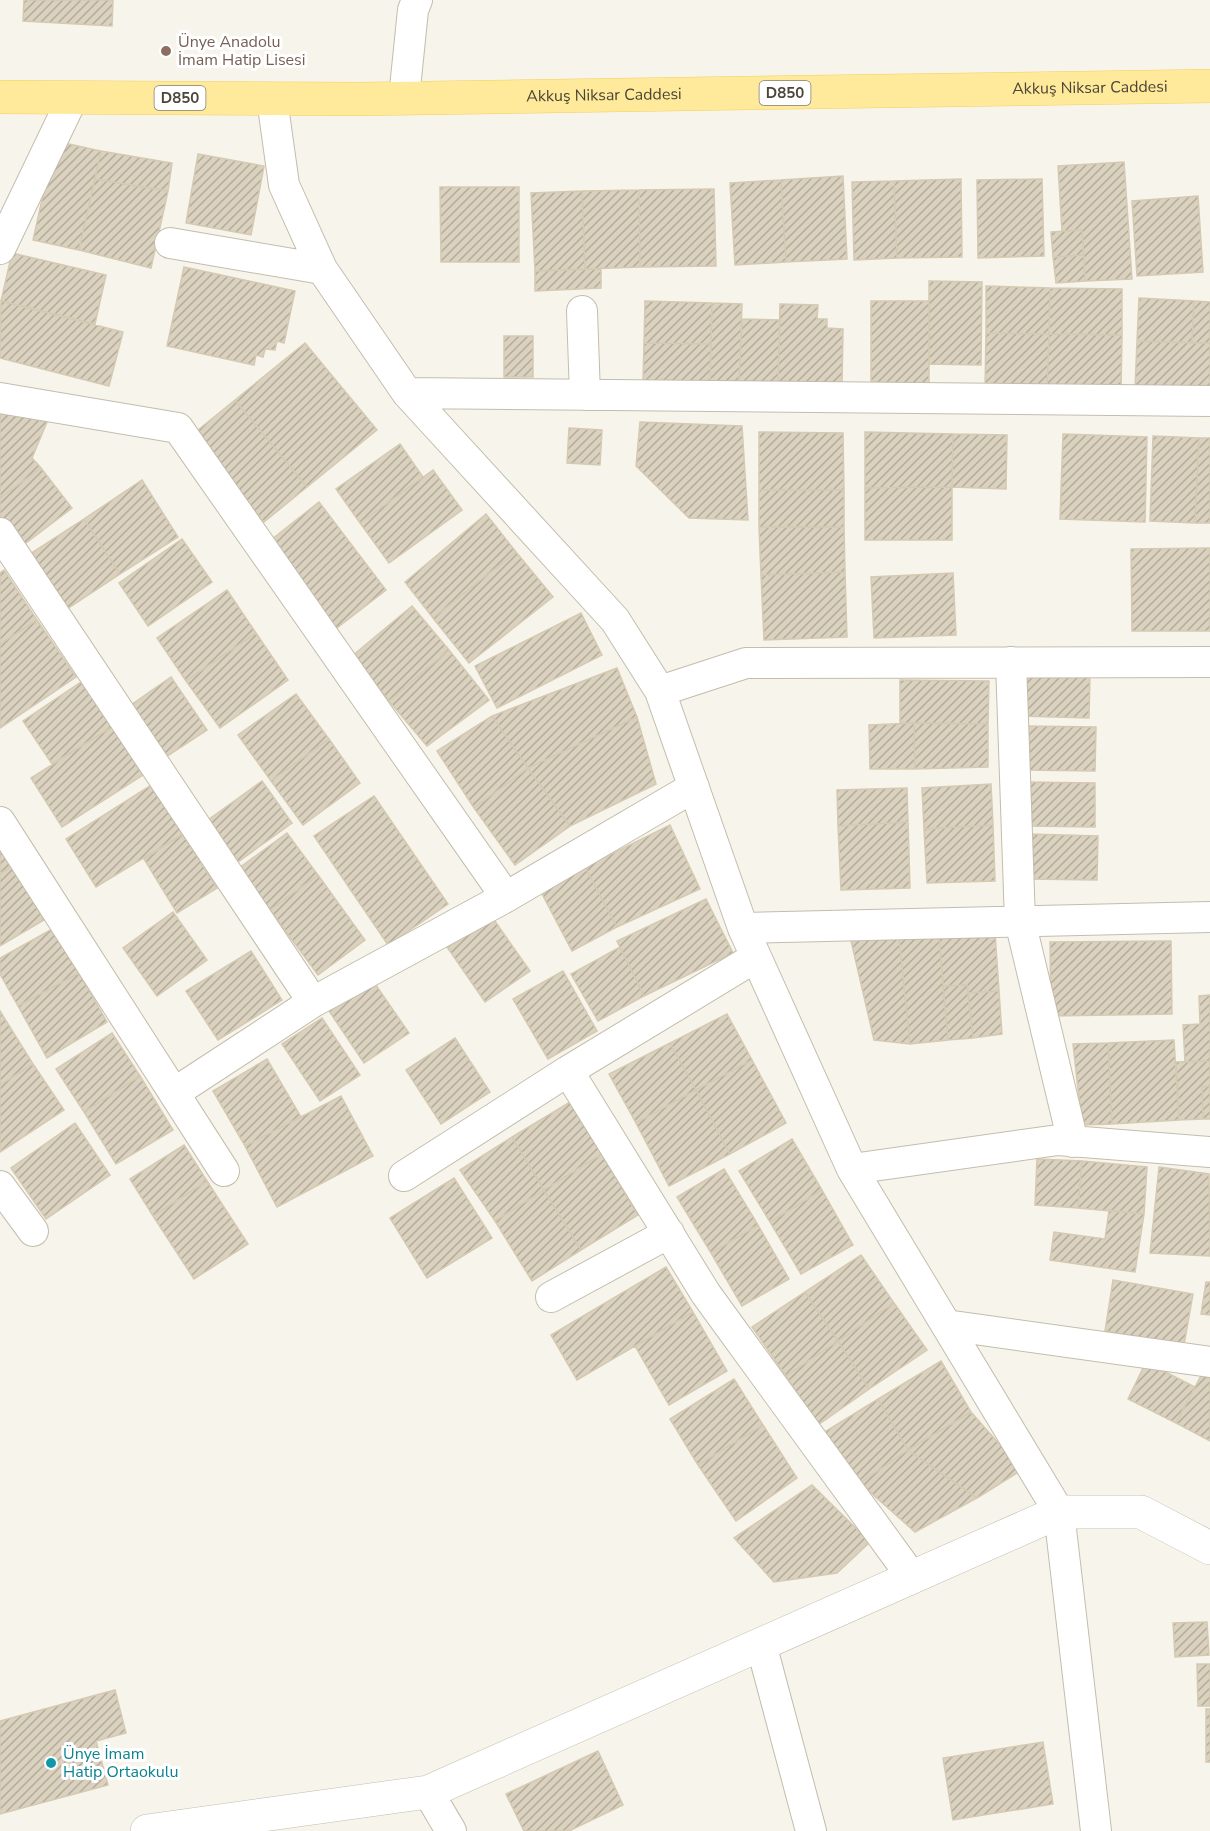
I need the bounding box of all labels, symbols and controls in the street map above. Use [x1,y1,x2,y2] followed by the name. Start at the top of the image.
[178,31,306,71] place label: Ünye Anadolu İmam Hatip Lisesi
[159,44,173,58] marker: Ünye Anadolu İmam Hatip Lisesi
[1012,76,1168,100] street label: Akkuş Niksar Caddesi
[760,81,810,105] road number: D850
[526,83,682,107] street label: Akkuş Niksar Caddesi
[154,86,206,110] road number: D850
[63,1743,179,1783] place label: Ünye İmam Hatip Ortaokulu
[44,1756,58,1770] marker: Ünye İmam Hatip Ortaokulu

